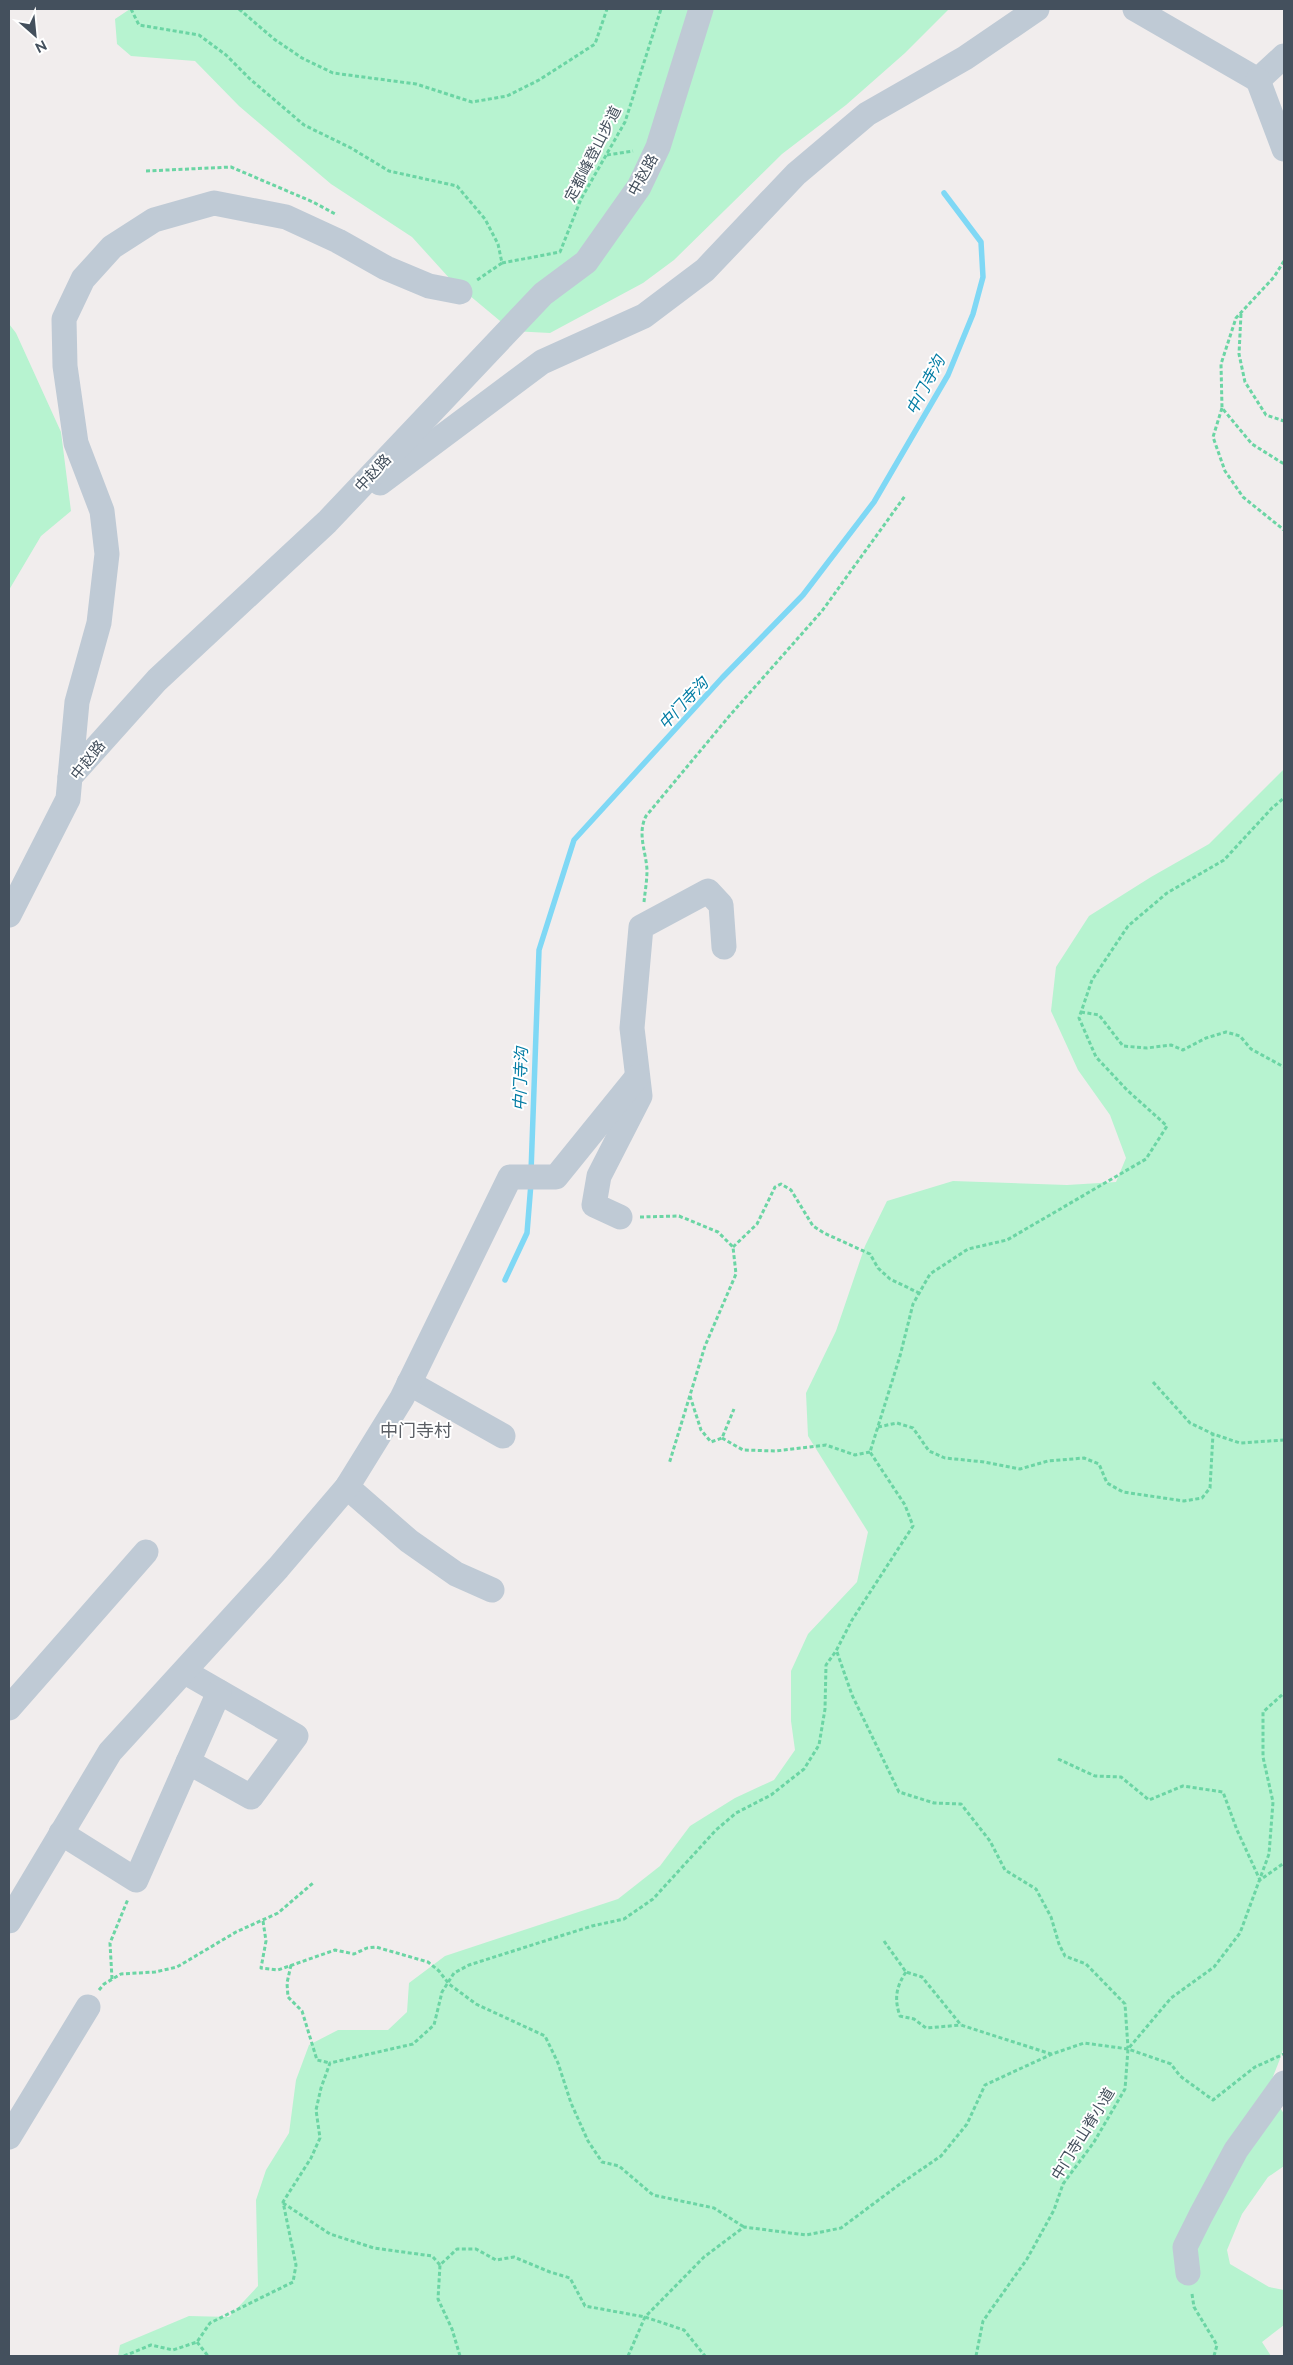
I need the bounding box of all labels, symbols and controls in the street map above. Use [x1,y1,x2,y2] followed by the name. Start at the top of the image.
[10,10,60,60] north arrow
[33,37,49,56] text: N
[561,103,625,205] street label: 定都峰登山步道
[624,151,662,199] street label: 中赵路
[902,351,950,418] water label: 中门寺沟
[351,450,395,496] street label: 中赵路
[655,672,713,733] water label: 中门寺沟
[67,737,109,783] street label: 中赵路
[510,1045,531,1111] water label: 中门寺沟
[380,1420,452,1441] district label: 中门寺村
[1048,2085,1118,2183] street label: 中门寺山脊小道

